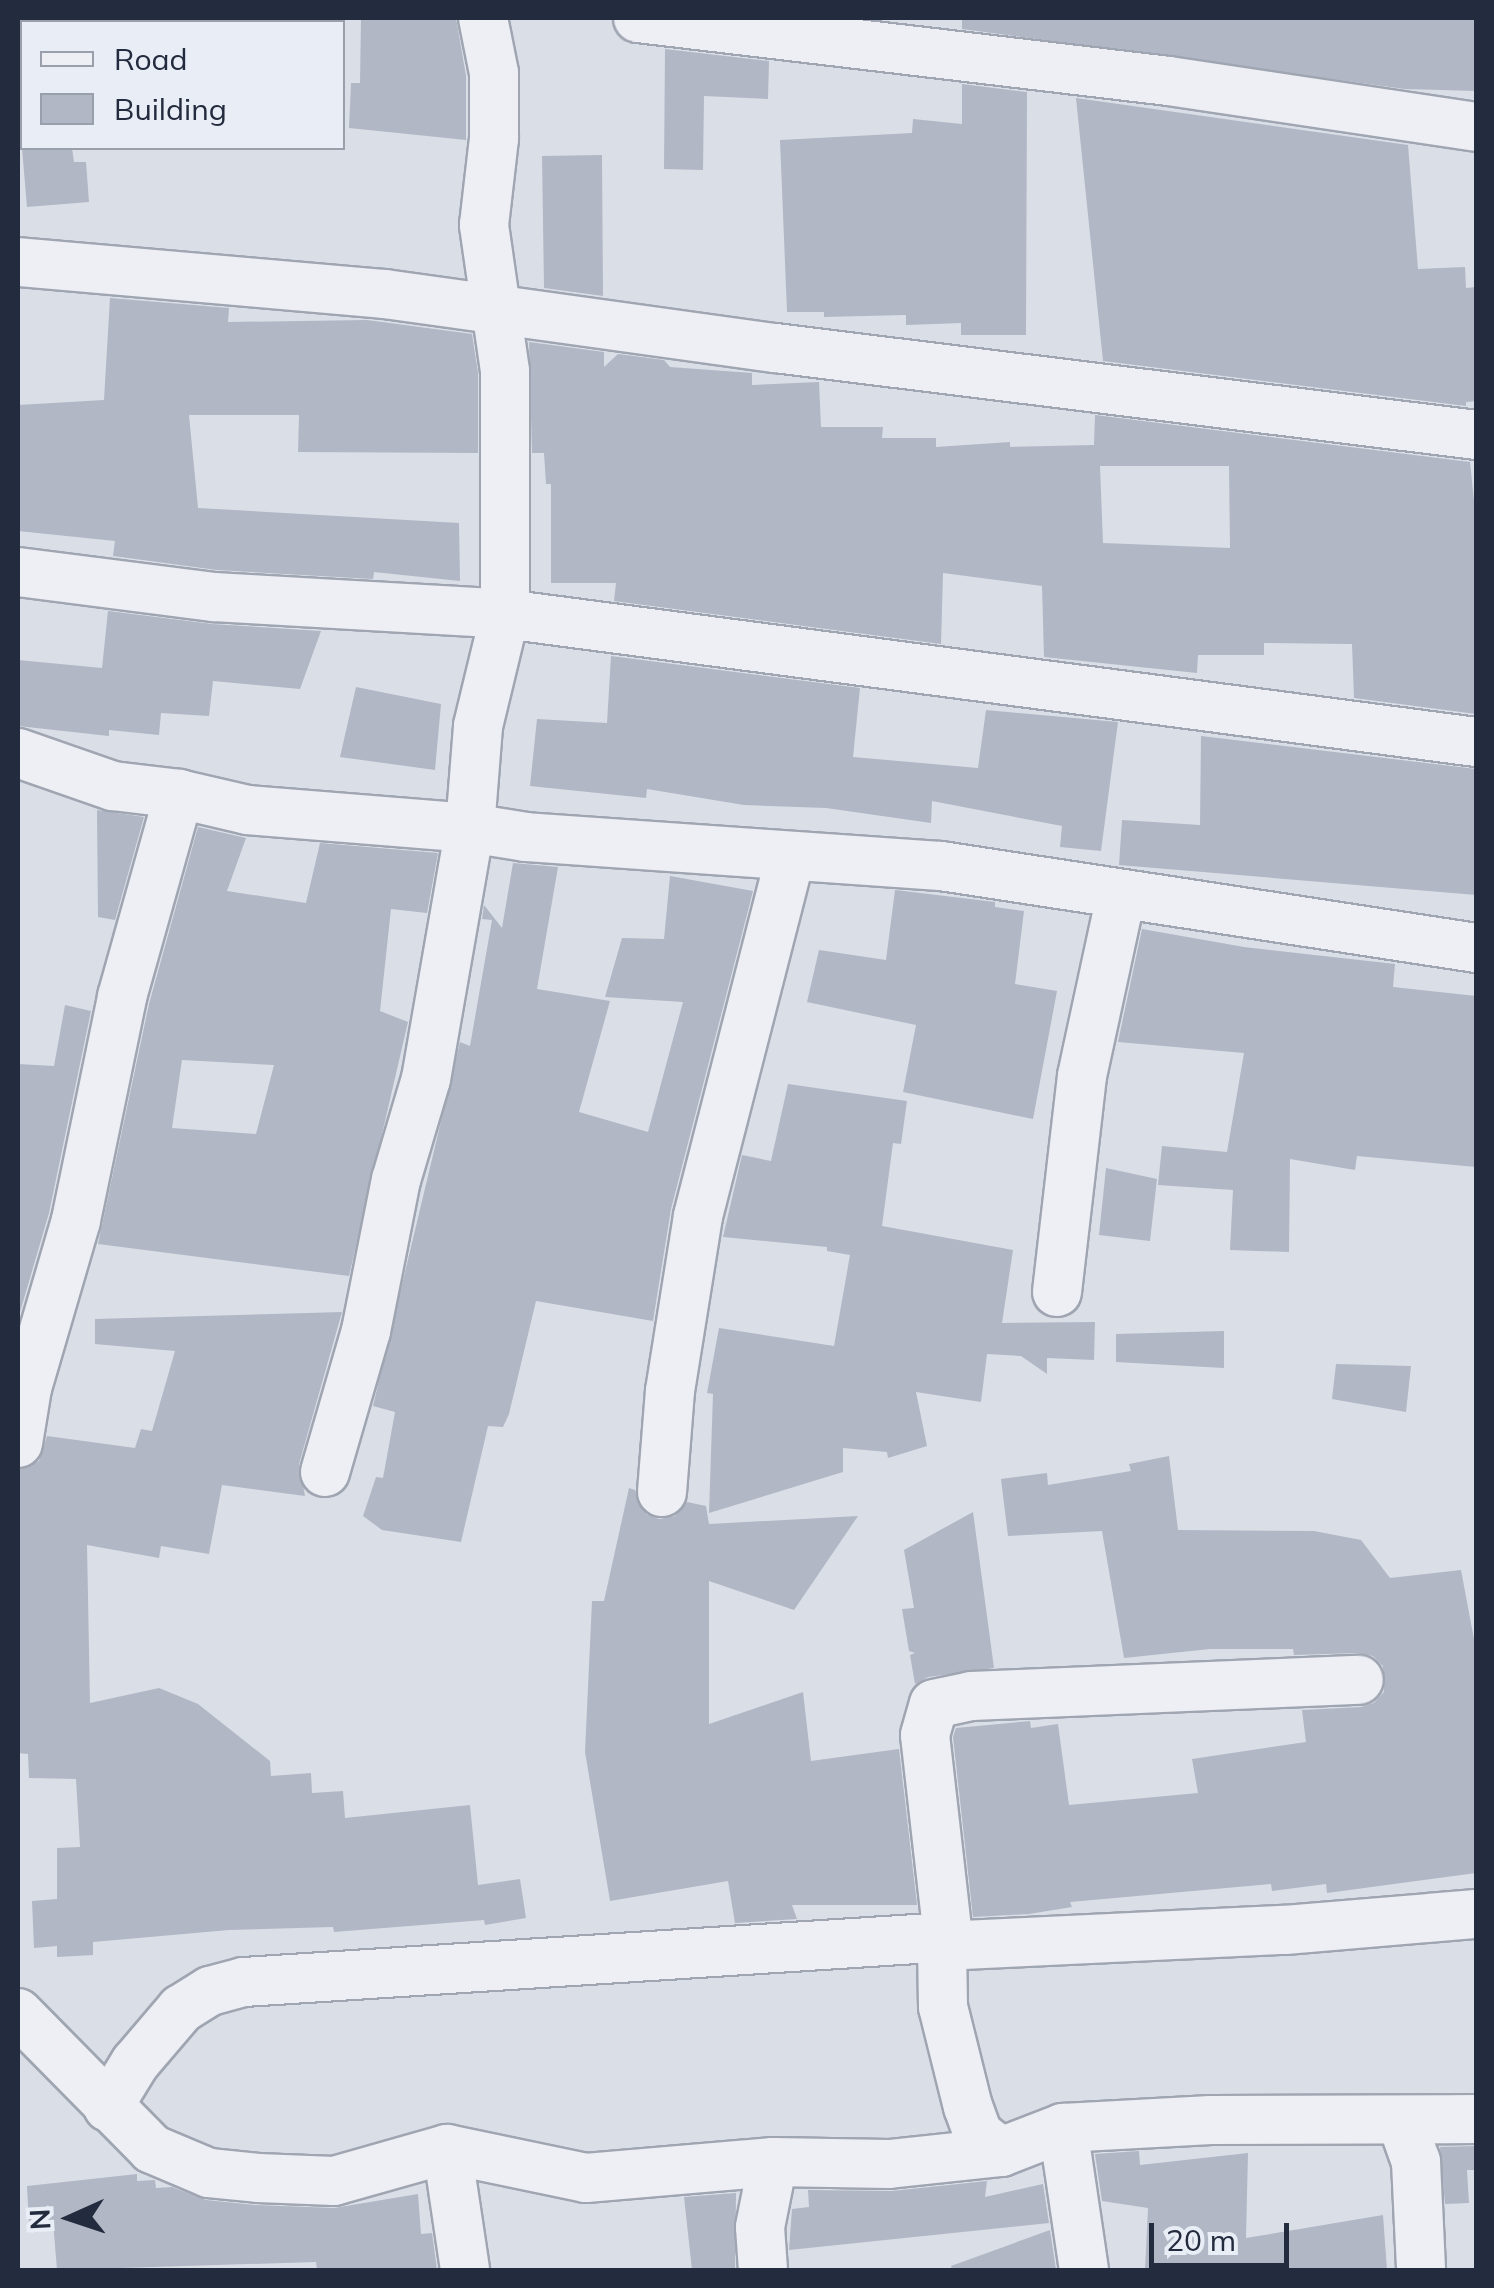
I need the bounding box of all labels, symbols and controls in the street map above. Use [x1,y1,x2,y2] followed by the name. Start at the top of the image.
[20,20,345,150] legend
[114,40,188,78] text: Road
[114,90,227,128] text: Building
[20,2168,120,2268] north arrow
[1154,2203,1294,2265] scale bar
[22,2208,58,2231] text: N
[1166,2221,1236,2259] text: 20 m

